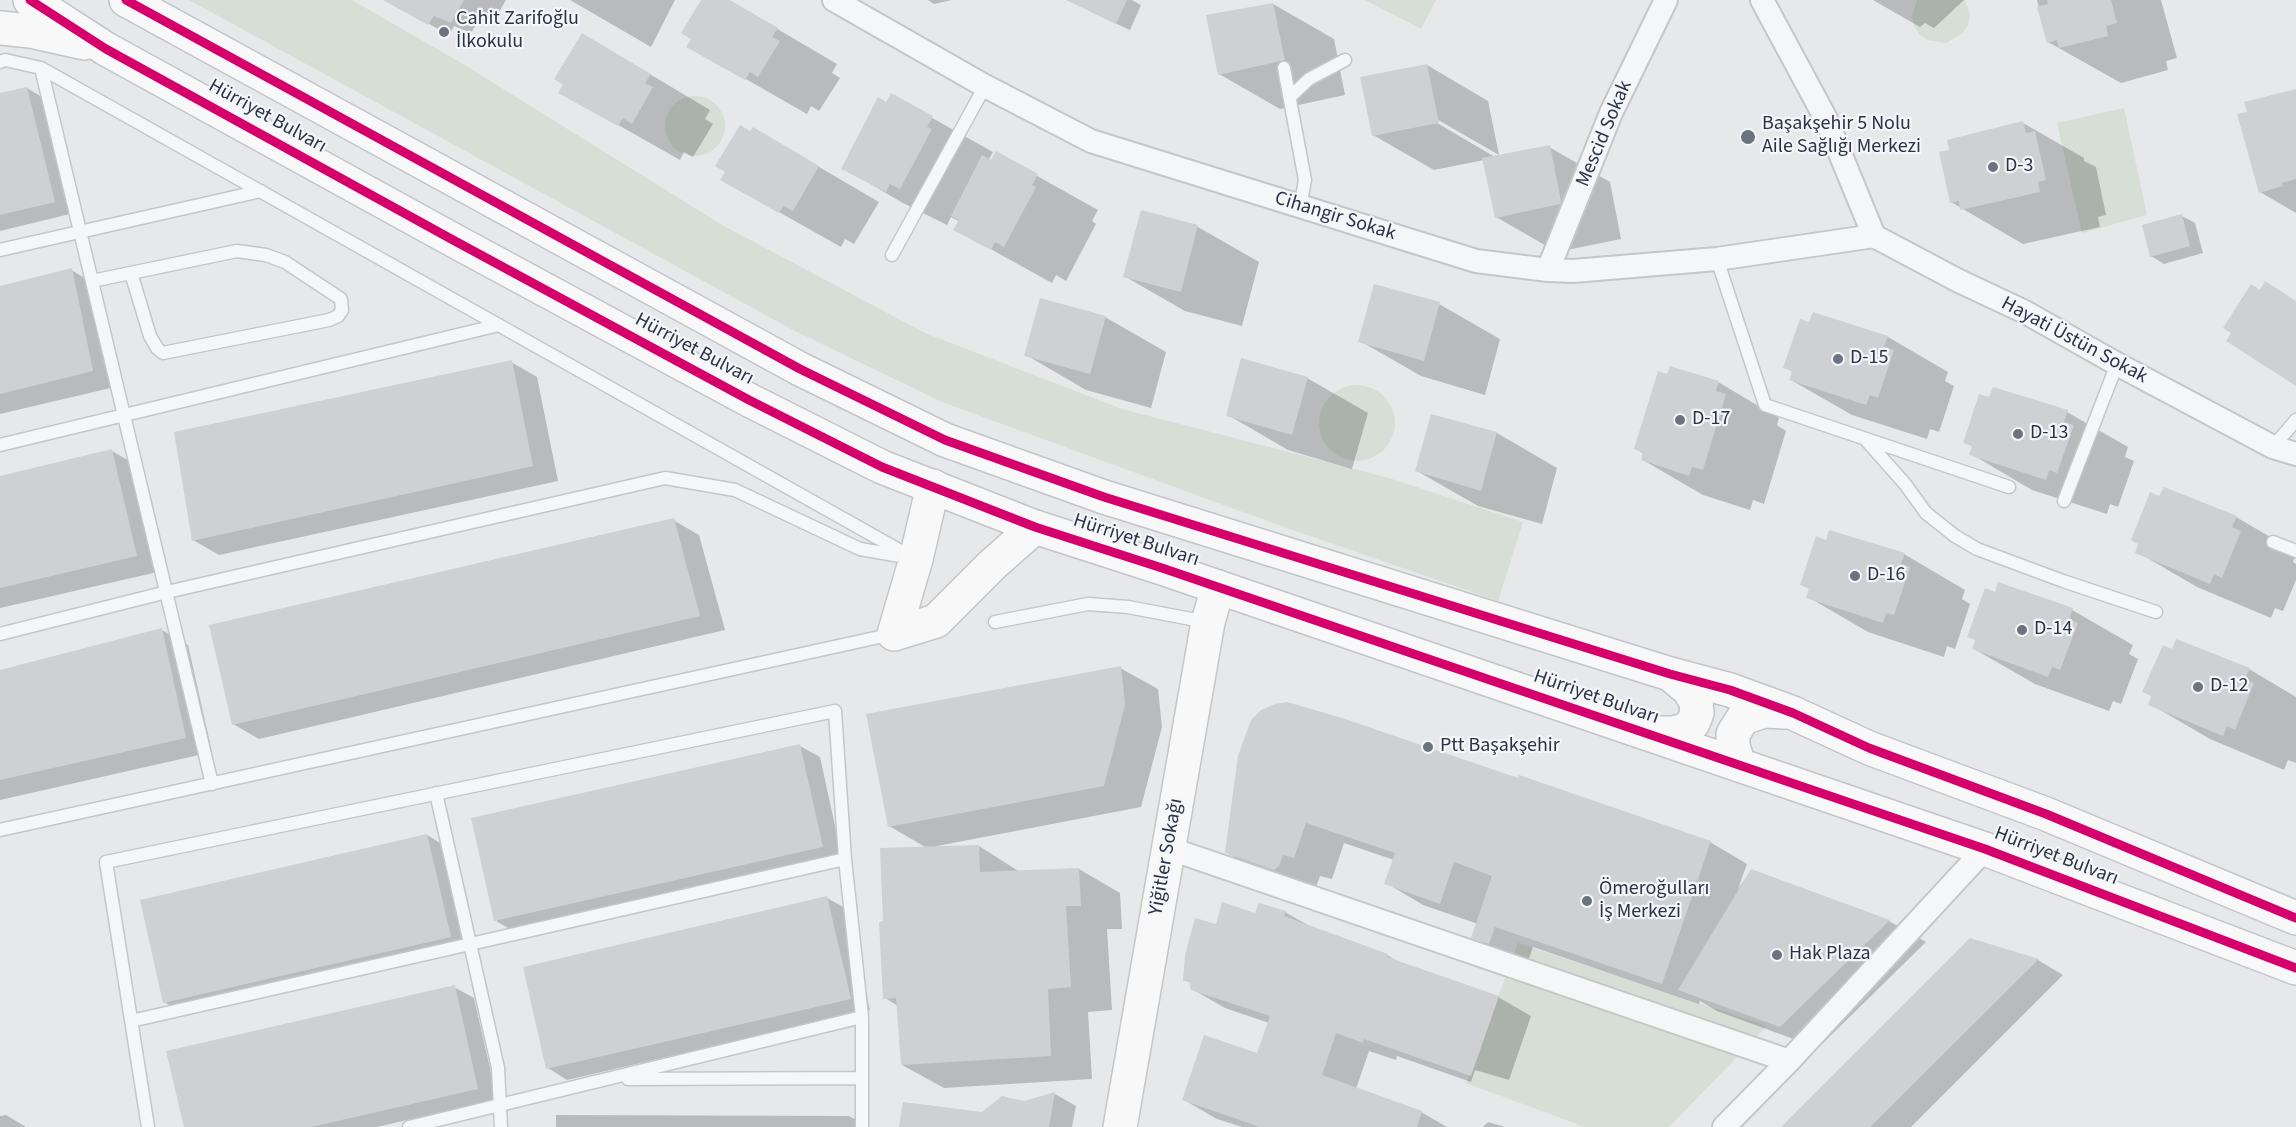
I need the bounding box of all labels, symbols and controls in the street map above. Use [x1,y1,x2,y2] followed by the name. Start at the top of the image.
[456,8,579,55] place label: Cahit Zarifoğlu İlkokulu
[437,25,451,39] marker: Cahit Zarifoğlu İlkokulu
[204,75,330,159] street label: Hürriyet Bulvarı
[1572,77,1638,191] street label: Mescid Sokak
[1762,113,1921,160] place label: Başakşehir 5 Nolu Aile Sağlığı Merkezi
[1739,128,1757,146] marker: Başakşehir 5 Nolu Aile Sağlığı Merkezi
[2005,155,2033,179] place label: D-3
[1986,160,2000,174] marker: D-3
[1272,187,1398,247] street label: Cihangir Sokak
[1997,292,2151,390] street label: Hayati Üstün Sokak
[630,309,758,391] street label: Hürriyet Bulvarı
[1850,347,1888,371] place label: D-15
[1831,352,1845,366] marker: D-15
[1692,408,1730,432] place label: D-17
[1673,413,1687,427] marker: D-17
[2030,422,2068,446] place label: D-13
[2011,427,2025,441] marker: D-13
[1070,509,1202,573] street label: Hürriyet Bulvarı
[1867,564,1905,588] place label: D-16
[1848,569,1862,583] marker: D-16
[2034,618,2072,642] place label: D-14
[2015,623,2029,637] marker: D-14
[1530,665,1662,731] street label: Hürriyet Bulvarı
[2210,675,2248,699] place label: D-12
[2191,680,2205,694] marker: D-12
[1440,735,1560,759] place label: Ptt Başakşehir
[1421,740,1435,754] marker: Ptt Başakşehir
[1145,797,1189,917] street label: Yiğitler Sokağı
[1991,822,2121,892] street label: Hürriyet Bulvarı
[1599,878,1709,925] place label: Ömeroğulları İş Merkezi
[1580,894,1594,908] marker: Ömeroğulları İş Merkezi
[1789,943,1871,967] place label: Hak Plaza
[1770,948,1784,962] marker: Hak Plaza

